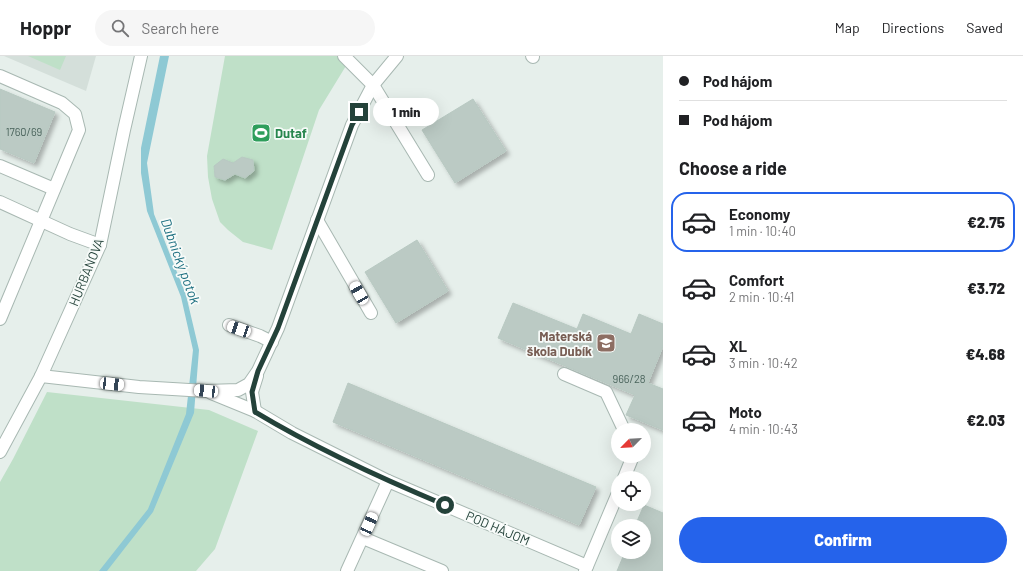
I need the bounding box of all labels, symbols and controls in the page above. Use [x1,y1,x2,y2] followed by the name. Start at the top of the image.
[95,10,375,46] search box
[20,16,71,39] text: Hoppr
[109,17,131,39] icon: search
[141,19,219,37] text: Search here
[835,19,860,36] text: Map
[882,19,944,36] text: Directions
[966,19,1003,36] text: Saved
[703,72,772,90] text: Pod hájom
[373,98,439,126] callout: 1 min
[350,103,368,121] route end
[392,104,420,120] text: 1 min
[703,111,772,129] text: Pod hájom
[250,122,272,144] sports icon: Dutaf
[6,125,43,138] house number: 1760/69
[275,125,307,141] place label: Dutaf
[679,157,787,179] text: Choose a ride
[681,204,717,240] icon: car
[729,205,790,223] text: Economy
[967,213,1005,231] text: €2.75
[158,216,204,306] water label: Dubnický potok
[729,223,796,239] text: 1 min · 10:40
[65,236,107,308] street label: HURBANOVA
[681,270,717,306] icon: car
[729,271,784,289] text: Comfort
[967,279,1005,297] text: €3.72
[348,280,370,306] car
[729,289,794,305] text: 2 min · 10:41
[226,319,252,339] car
[527,328,592,359] place label: Materská škola Dubík
[595,332,617,354] school or university icon: Materská škola Dubík
[681,336,717,372] icon: car
[729,337,747,355] text: XL
[966,345,1005,363] text: €4.68
[729,355,798,371] text: 3 min · 10:42
[612,372,646,385] house number: 966/28
[99,377,125,391] car
[193,384,219,398] car
[681,402,717,438] icon: car
[729,403,762,421] text: Moto
[967,411,1005,429] text: €2.03
[729,421,798,437] text: 4 min · 10:43
[611,423,651,463] north arrow
[611,423,651,559] map controls
[611,471,651,511] button: locate
[436,496,454,514] route start
[464,507,532,549] street label: POD HÁJOM
[359,511,379,537] car
[679,517,1007,563] button: Confirm
[611,519,651,559] button: layers

